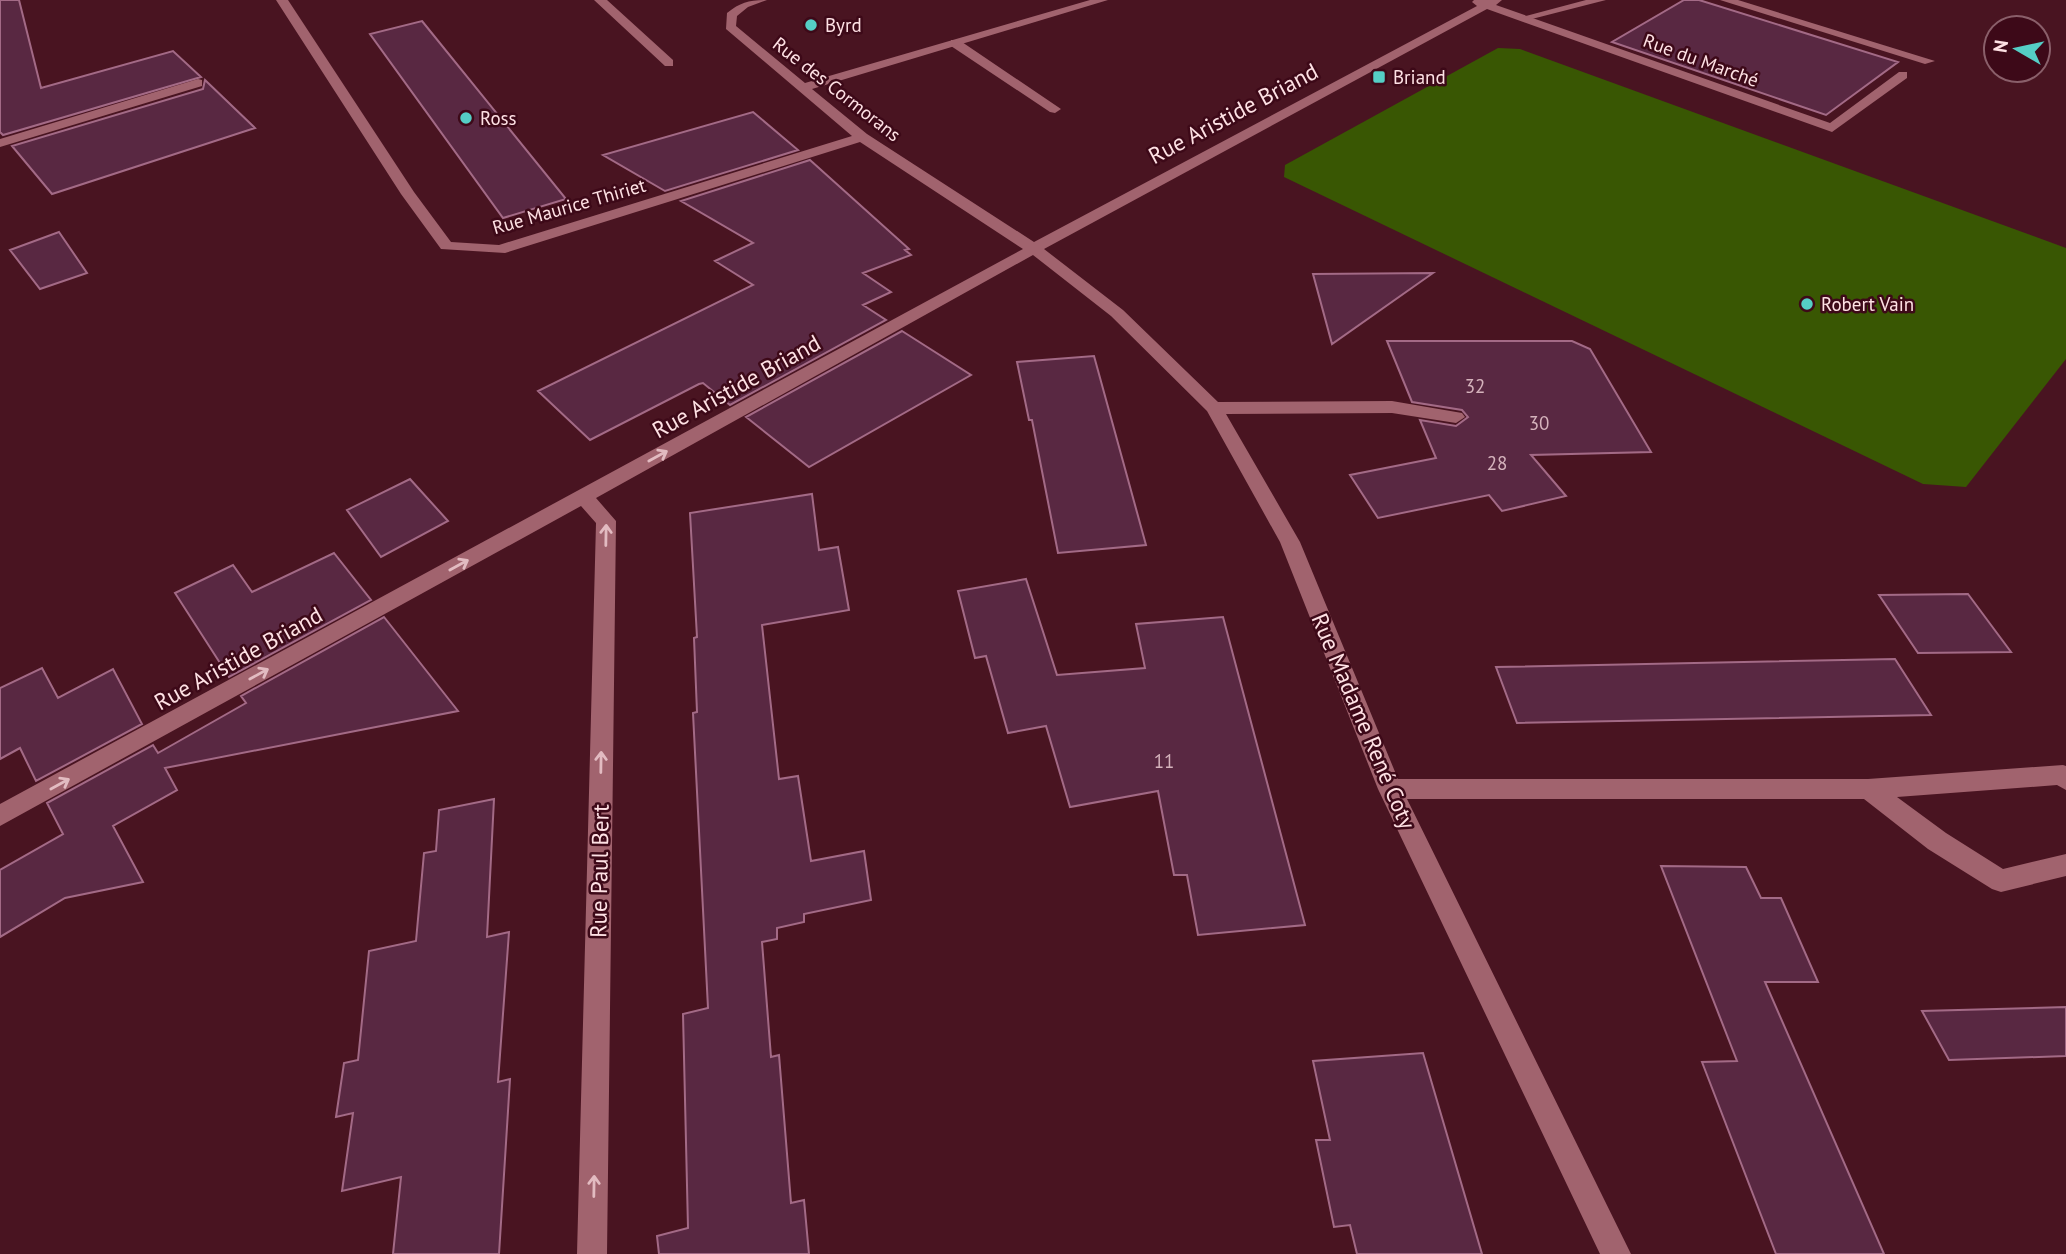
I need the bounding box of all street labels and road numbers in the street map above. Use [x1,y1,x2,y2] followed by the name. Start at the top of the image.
[1640,28,1762,92] street label: Rue du Marché
[768,32,906,146] street label: Rue des Cormorans
[1143,56,1323,170] street label: Rue Aristide Briand
[490,172,649,239] street label: Rue Maurice Thiriet
[647,328,825,444] street label: Rue Aristide Briand
[149,600,327,716] street label: Rue Aristide Briand
[1305,609,1423,833] street label: Rue Madame René Coty
[583,804,615,938] street label: Rue Paul Bert

